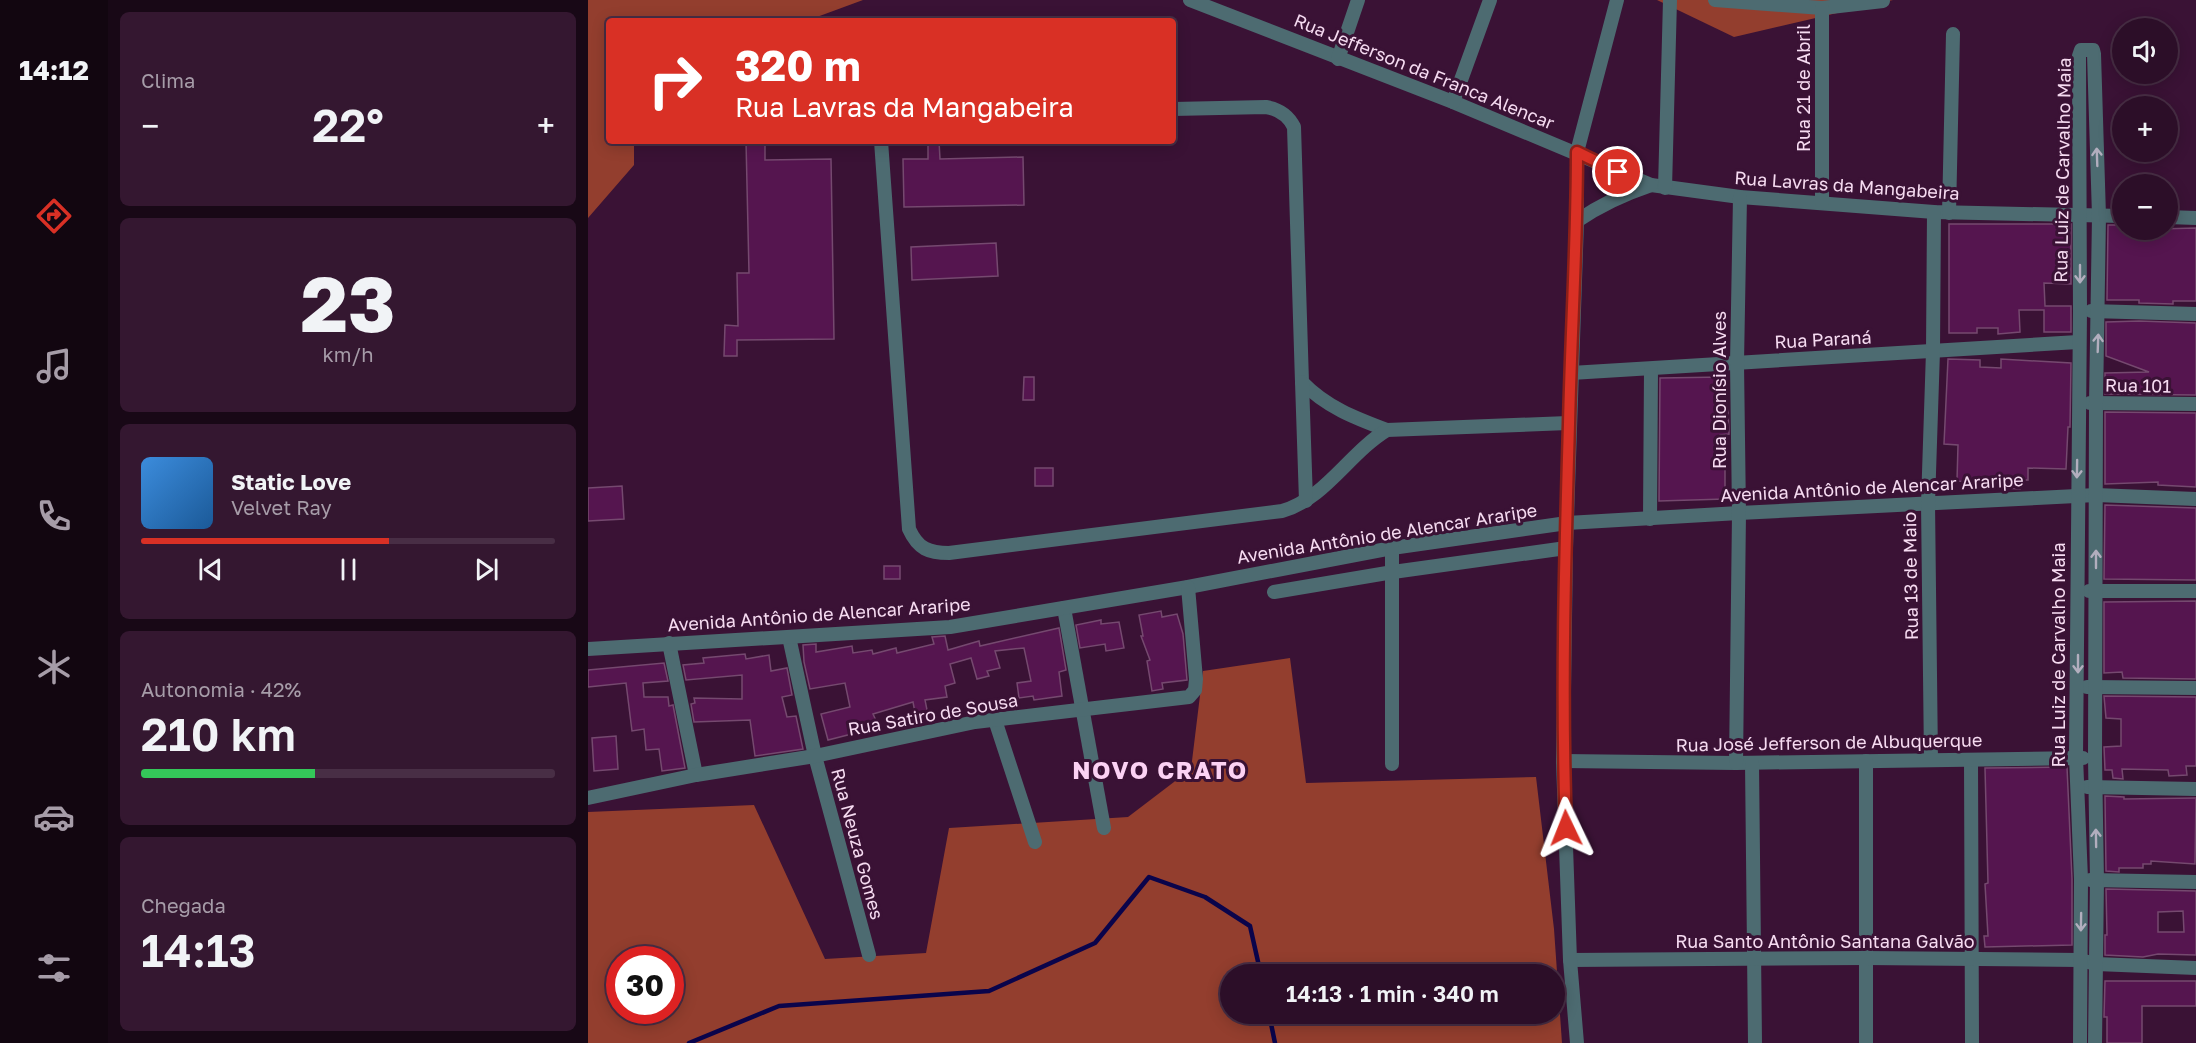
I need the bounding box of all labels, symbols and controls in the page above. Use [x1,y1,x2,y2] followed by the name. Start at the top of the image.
[1291,9,1558,134] street label: Rua Jefferson da Franca Alencar
[2112,18,2178,240] map controls
[2112,18,2178,84] button: sound
[1792,24,1814,152] street label: Rua 21 de Abril
[735,40,861,90] text: 320 m
[636,42,714,120] icon: right
[19,54,89,86] text: 14:12
[2049,57,2075,283] street label: Rua Luiz de Carvalho Maia
[141,68,195,92] text: Clima
[735,91,1074,123] text: Rua Lavras da Mangabeira
[2112,96,2178,162] button: +
[312,98,384,152] text: 22°
[141,106,159,145] text: −
[537,106,555,145] text: +
[1592,146,1643,197] pin
[2092,148,2103,168] one-way arrow
[1601,155,1634,188] icon: arrive
[1734,166,1960,204] street label: Rua Lavras da Mangabeira
[2112,174,2178,240] button: −
[33,195,75,237] icon: directions
[300,256,396,349] text: 23
[2074,263,2086,283] one-way arrow
[1708,311,1730,469] street label: Rua Dionísio Alves
[1774,325,1872,353] street label: Rua Paraná
[2092,333,2104,353] one-way arrow
[323,342,373,366] text: km/h
[33,345,75,387] icon: music
[2105,373,2172,397] street label: Rua 101
[2072,458,2083,478] one-way arrow
[231,468,351,495] text: Static Love
[1720,468,2024,506] street label: Avenida Antônio de Alencar Araripe
[33,495,75,537] icon: phone
[231,495,332,519] text: Velvet Ray
[1235,498,1539,568] street label: Avenida Antônio de Alencar Araripe
[1898,512,1922,640] street label: Rua 13 de Maio
[2047,542,2069,768] street label: Rua Luiz de Carvalho Maia
[2090,549,2102,569] one-way arrow
[194,553,227,586] icon: previous
[332,553,365,586] icon: pause
[470,553,503,586] icon: next
[667,592,971,636] street label: Avenida Antônio de Alencar Araripe
[33,646,75,688] icon: climate
[2072,653,2084,673] one-way arrow
[141,677,301,701] text: Autonomia · 42%
[846,688,1019,740] street label: Rua Satiro de Sousa
[141,707,296,761] text: 210 km
[1676,728,1982,756] street label: Rua José Jefferson de Albuquerque
[1072,755,1248,784] district label: NOVO CRATO
[827,766,889,922] street label: Rua Neuza Gomes
[33,796,75,838] icon: car
[1534,796,1598,860] position arrow
[2090,828,2102,848] one-way arrow
[141,893,226,917] text: Chegada
[2075,911,2087,931] one-way arrow
[141,923,256,977] text: 14:13
[1675,930,1975,952] street label: Rua Santo Antônio Santana Galvão
[606,946,684,1024] speed limit sign: 30
[33,947,75,989] icon: filters
[1286,980,1499,1007] text: 14:13 · 1 min · 340 m

